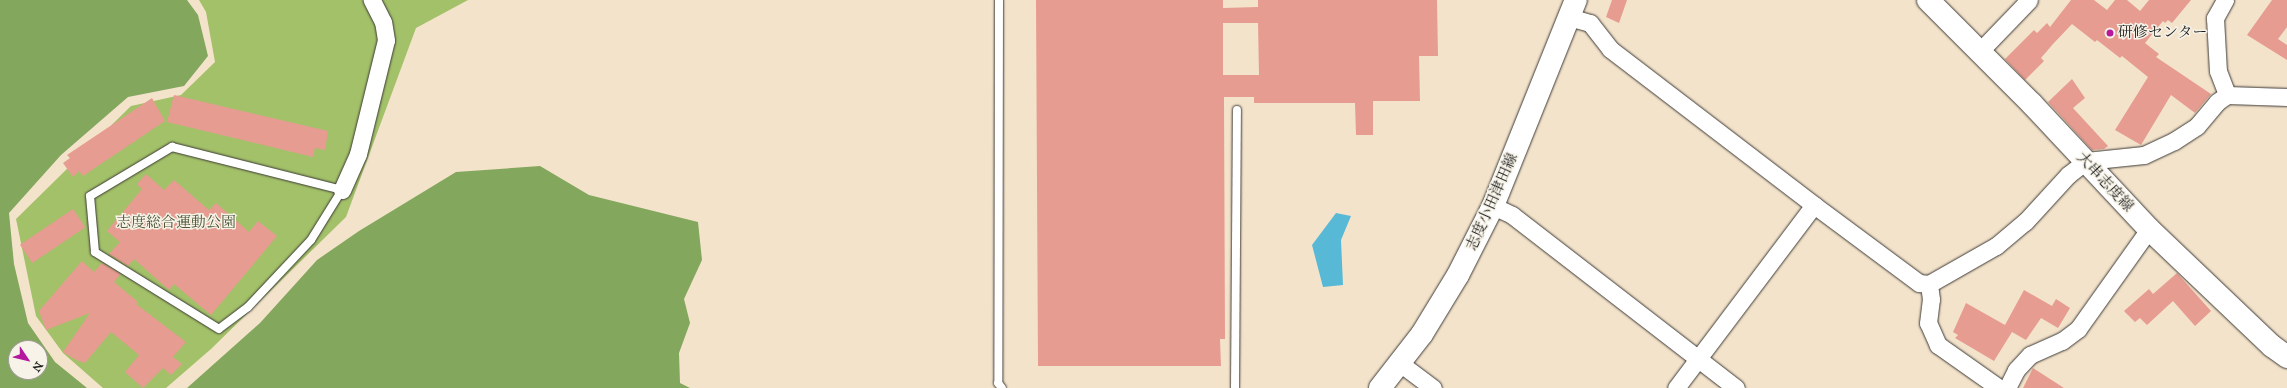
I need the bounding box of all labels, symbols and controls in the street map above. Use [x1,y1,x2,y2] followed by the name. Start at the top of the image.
[2118,24,2208,42] place label: 研修センター
[2105,28,2115,38] marker: 研修センター
[2073,148,2137,216] street label: 大串志度線
[1462,150,1522,254] street label: 志度小田津田線
[116,214,236,232] park label: 志度総合運動公園
[8,340,48,380] north arrow
[29,359,45,374] text: N

